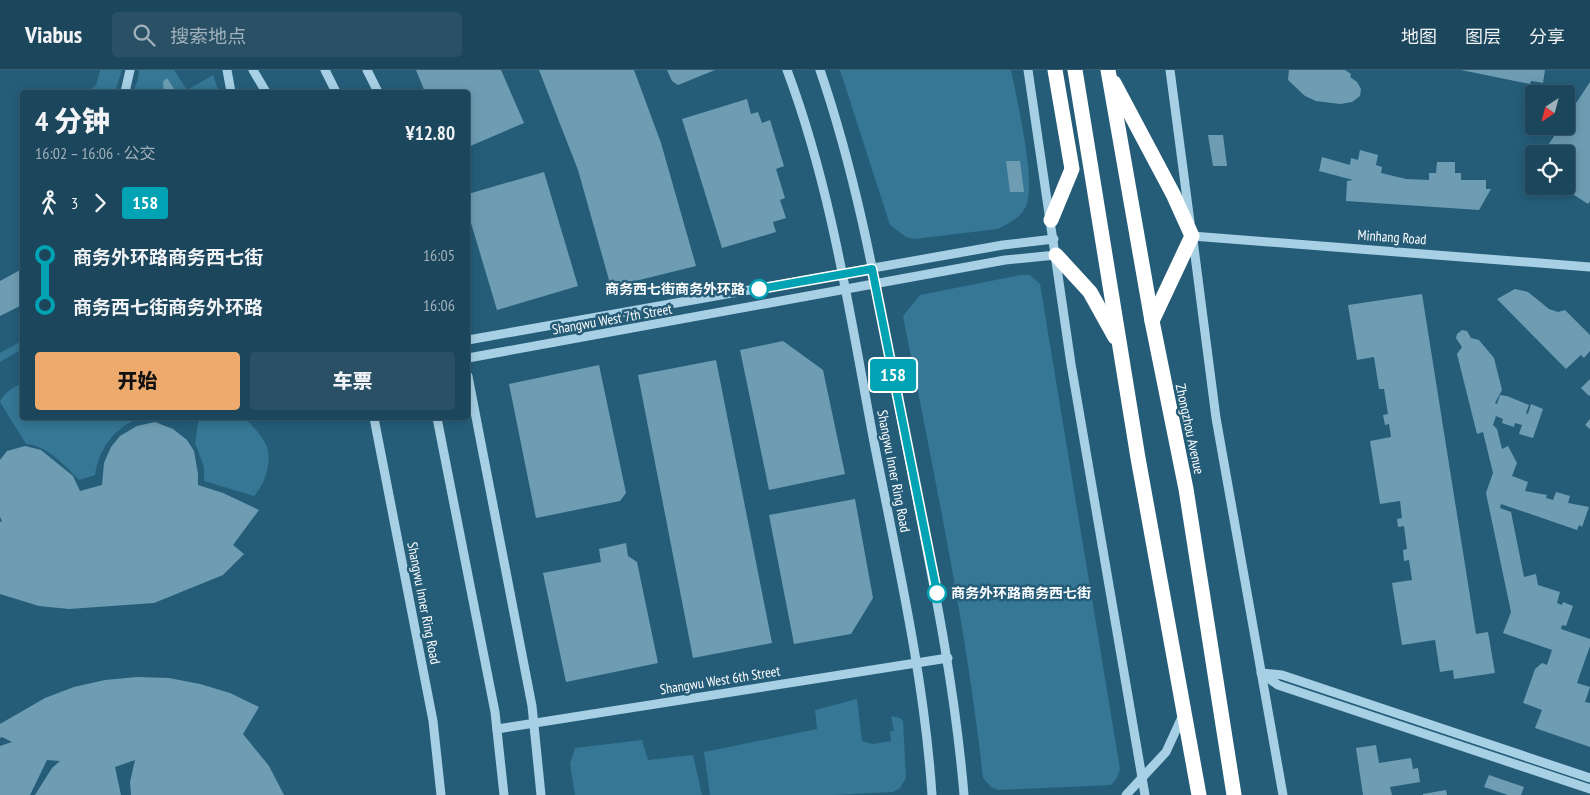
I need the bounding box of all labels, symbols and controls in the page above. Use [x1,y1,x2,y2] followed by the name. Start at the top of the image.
[112,12,462,57] search box
[25,19,82,50] text: Viabus
[130,21,158,49] icon: search
[170,24,246,48] text: 搜索地点
[1401,25,1437,48] text: 地图
[1465,25,1501,48] text: 图层
[1529,25,1565,48] text: 分享
[1525,85,1575,135] north arrow
[1525,85,1575,195] map controls
[35,102,110,139] text: 4 分钟
[406,121,455,145] text: ¥12.80
[35,143,155,163] text: 16:02 – 16:06 · 公交
[1525,145,1575,195] button: locate
[35,189,63,217] icon: walk
[86,189,114,217] icon: forward
[132,191,158,214] text: 158
[71,193,78,213] text: 3
[1357,226,1427,248] street label: Minhang Road
[73,245,263,269] text: 商务外环路商务西七街
[423,245,455,265] text: 16:05
[749,279,769,299] marker: 商务西七街商务外环路
[605,280,745,298] place label: 商务西七街商务外环路
[73,295,263,319] text: 商务西七街商务外环路
[423,295,455,315] text: 16:06
[551,300,673,338] street label: Shangwu West 7th Street
[35,352,240,410] button: 开始
[250,352,455,410] button: 车票
[864,359,922,391] line badge: 158
[880,363,906,386] text: 158
[1172,382,1208,476] street label: Zhongzhou Avenue
[873,408,915,534] street label: Shangwu Inner Ring Road
[403,540,445,666] street label: Shangwu Inner Ring Road
[927,583,947,603] marker: 商务外环路商务西七街
[951,584,1091,602] place label: 商务外环路商务西七街
[659,662,782,698] street label: Shangwu West 6th Street

